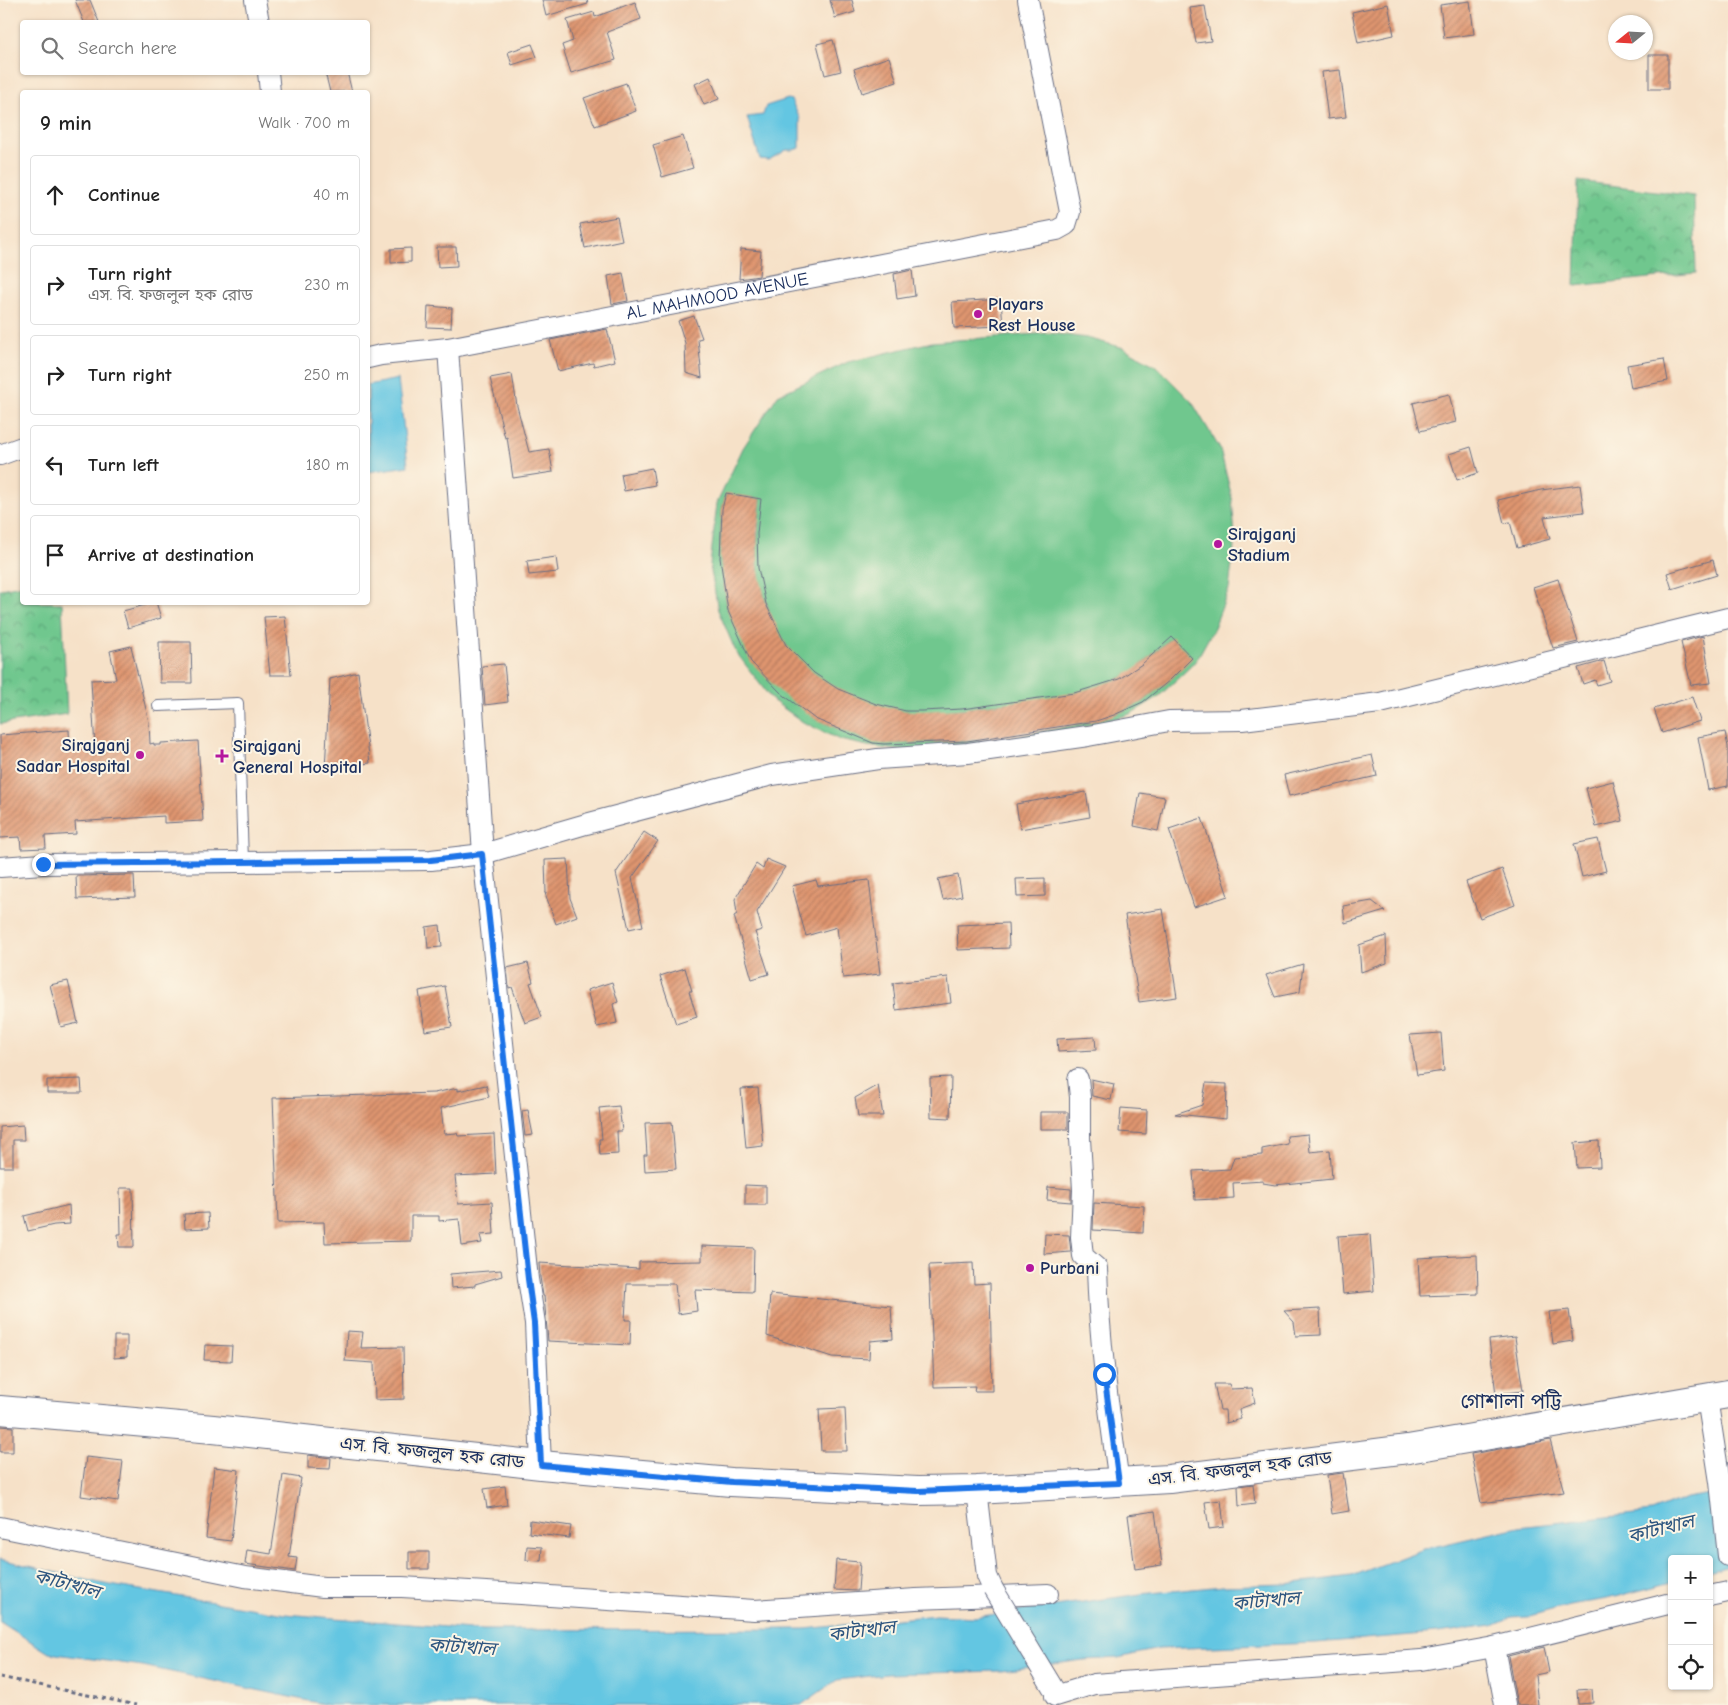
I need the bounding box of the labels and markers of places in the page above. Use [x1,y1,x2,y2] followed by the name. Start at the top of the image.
[988,294,1075,336] place label: Playars Rest House
[972,308,984,320] marker: Playars Rest House
[1228,524,1296,566] place label: Sirajganj Stadium
[1212,538,1224,550] marker: Sirajganj Stadium
[16,735,130,777] place label: Sirajganj Sadar Hospital
[233,736,362,778] place label: Sirajganj General Hospital
[134,749,146,761] marker: Sirajganj Sadar Hospital
[215,749,229,763] marker: Sirajganj General Hospital
[1040,1258,1099,1279] place label: Purbani
[1024,1262,1036,1274] marker: Purbani

